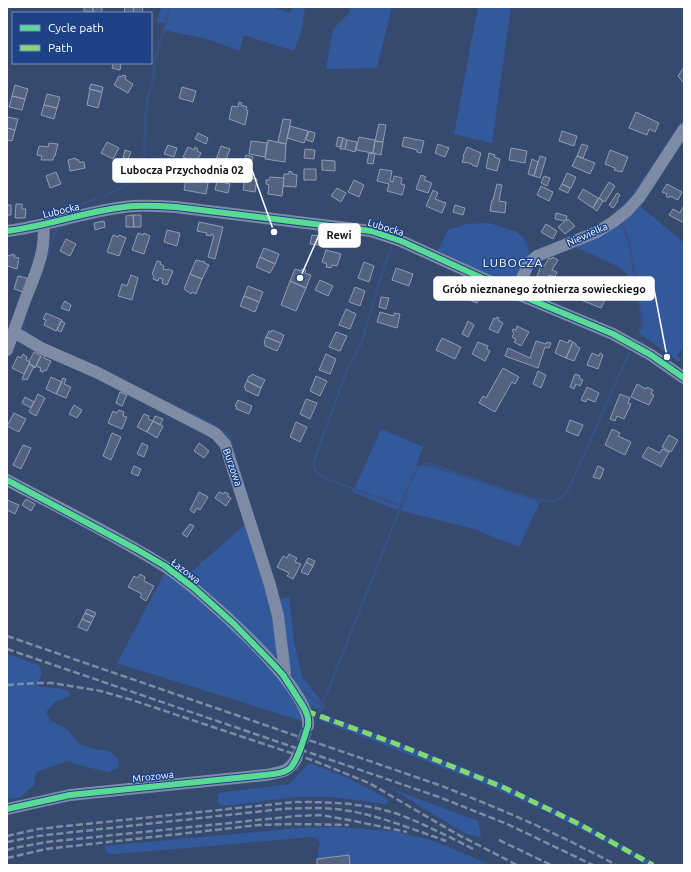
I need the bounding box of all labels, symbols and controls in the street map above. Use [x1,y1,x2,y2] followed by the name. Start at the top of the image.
[12,12,152,64] legend
[48,21,104,34] text: Cycle path
[48,41,73,54] text: Path
[113,159,252,182] callout: Lubocza Przychodnia 02
[120,164,244,176] text: Lubocza Przychodnia 02
[42,201,81,220] street label: Lubocka
[366,217,405,238] street label: Lubocka
[565,221,609,248] street label: Niewielka
[319,224,360,247] callout: Rewi
[327,229,352,241] text: Rewi
[483,256,543,269] district label: LUBOCZA
[434,277,654,300] callout: Grób nieznanego żołnierza sowieckiego
[442,283,646,295] text: Grób nieznanego żołnierza sowieckiego
[221,447,244,487] street label: Burzowa
[169,557,202,586] street label: Łazowa
[132,769,174,784] street label: Mrozowa

